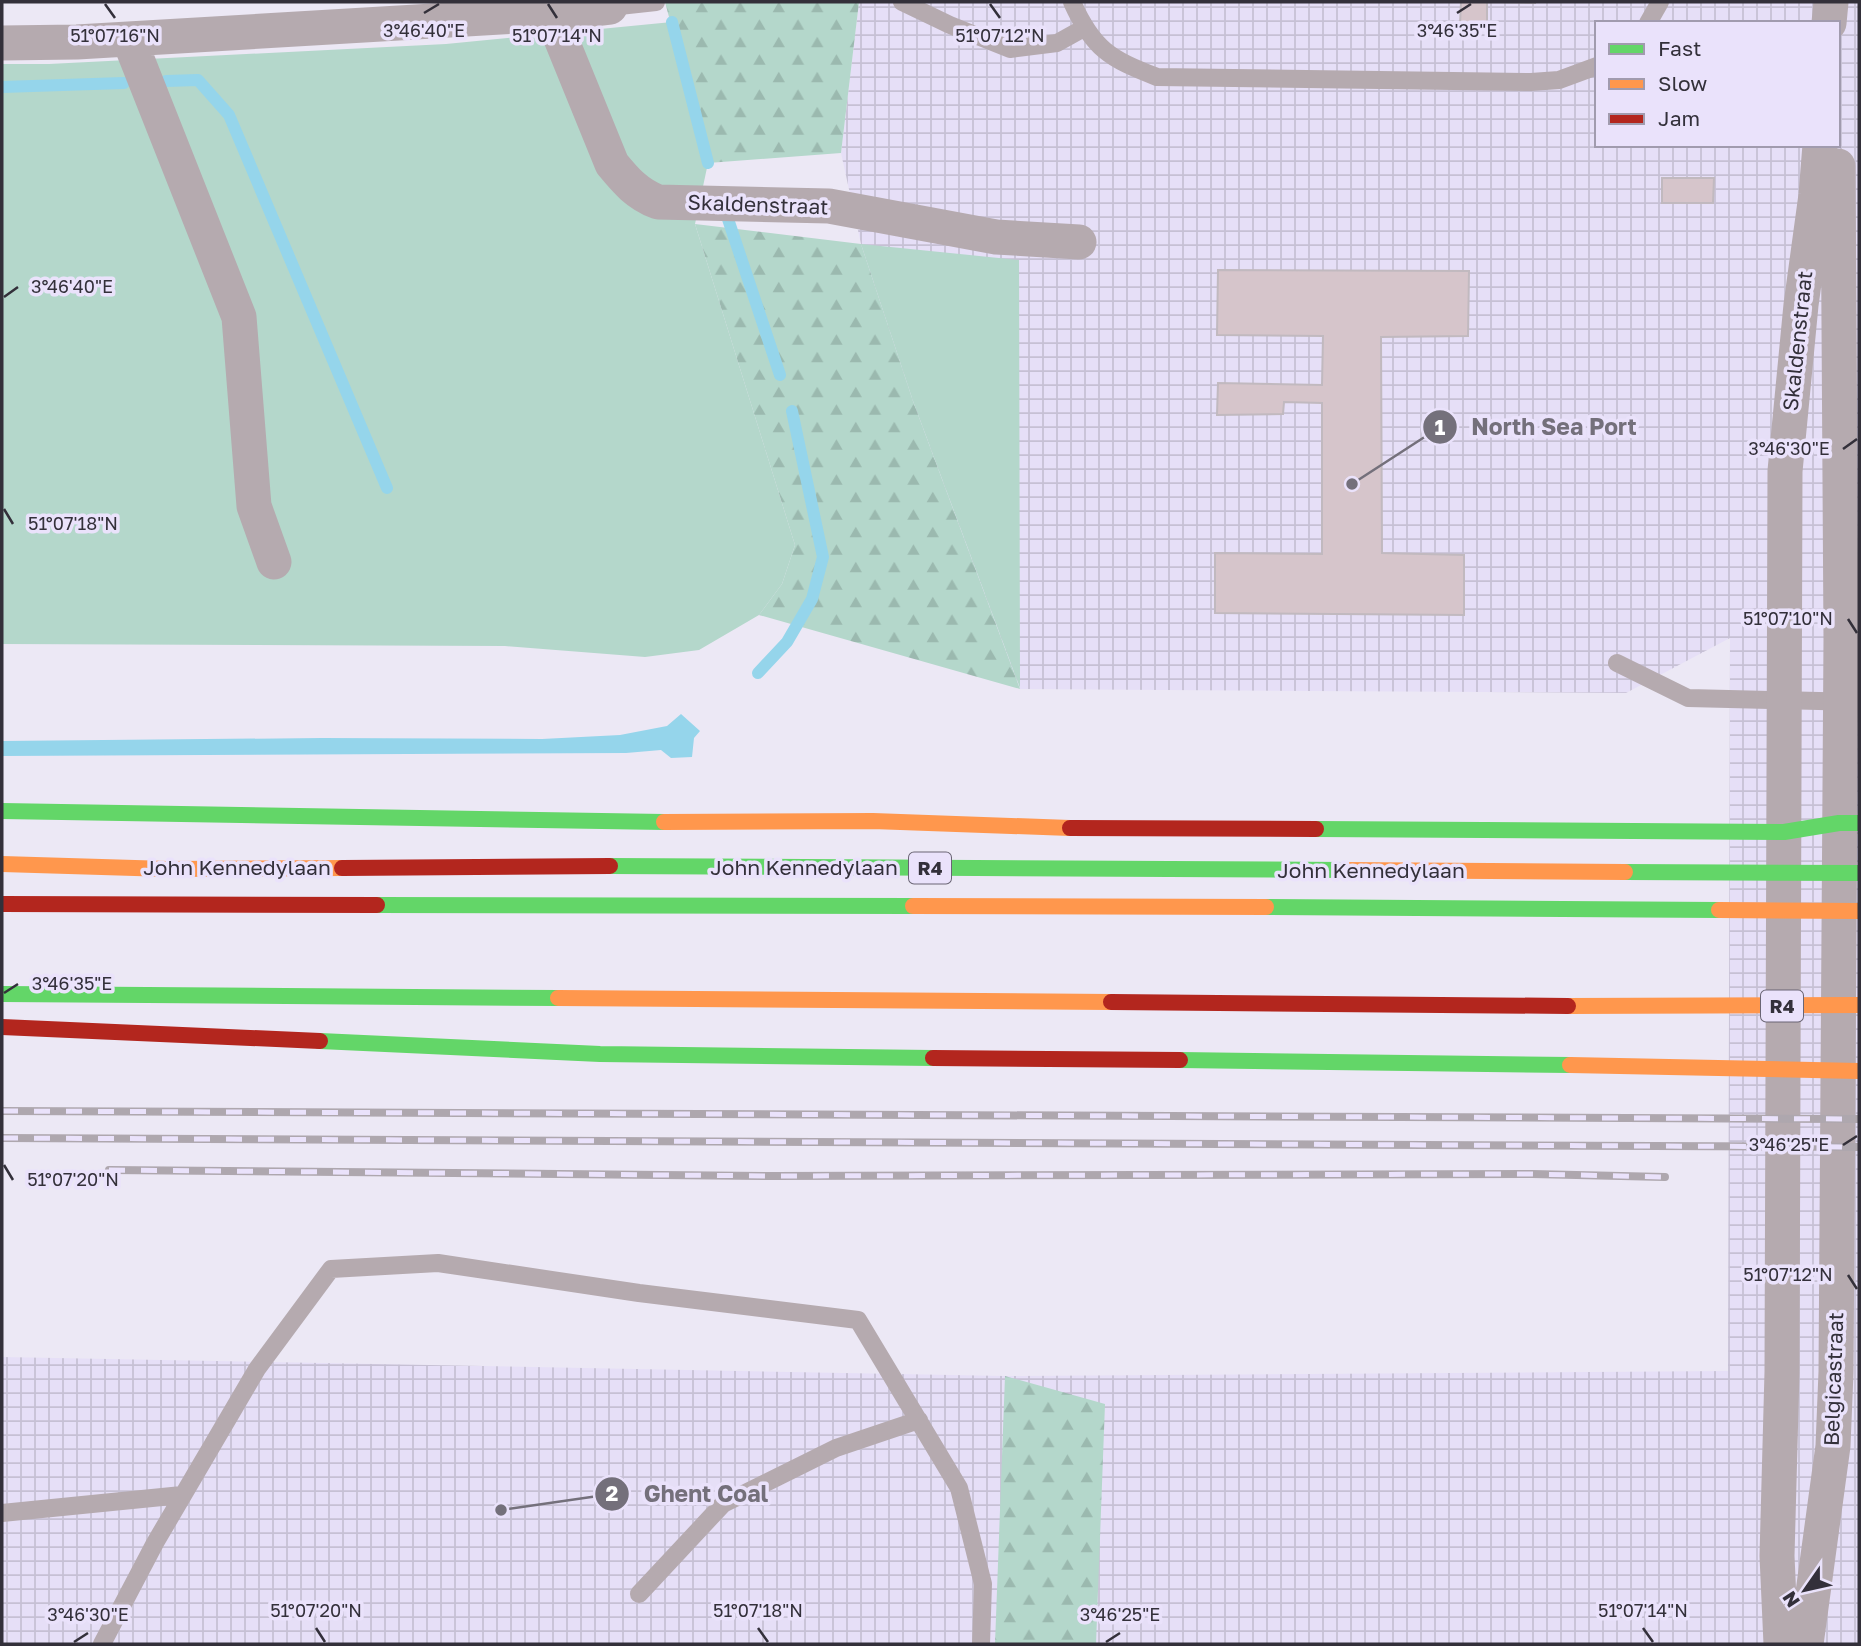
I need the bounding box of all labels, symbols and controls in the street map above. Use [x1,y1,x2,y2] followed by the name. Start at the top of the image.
[383,19,465,41] text: 3°46'40"E
[1417,19,1497,41] text: 3°46'35"E
[1595,21,1840,147] legend
[70,24,160,46] text: 51°07'16"N
[512,24,602,46] text: 51°07'14"N
[955,24,1045,46] text: 51°07'12"N
[1658,35,1701,61] text: Fast
[1658,70,1707,96] text: Slow
[1658,105,1700,131] text: Jam
[687,189,829,219] street label: Skaldenstraat
[1777,269,1817,412] street label: Skaldenstraat
[31,275,113,297] text: 3°46'40"E
[1422,405,1651,449] callout: North Sea Port
[1471,412,1637,440] text: North Sea Port
[1435,414,1446,440] text: 1
[1748,437,1830,459] text: 3°46'30"E
[28,512,118,534] text: 51°07'18"N
[1743,607,1833,629] text: 51°07'10"N
[909,852,951,884] road number: R4
[143,854,331,880] street label: John Kennedylaan
[710,854,898,880] street label: John Kennedylaan
[1277,857,1465,883] street label: John Kennedylaan
[32,972,112,994] text: 3°46'35"E
[1761,990,1803,1022] road number: R4
[1749,1133,1829,1155] text: 3°46'25"E
[27,1168,119,1190] text: 51°07'20"N
[1743,1263,1833,1285] text: 51°07'12"N
[1818,1312,1848,1446] street label: Belgicastraat
[595,1472,782,1516] callout: Ghent Coal
[644,1479,769,1507] text: Ghent Coal
[606,1480,619,1506] text: 2
[1770,1555,1840,1625] north arrow
[1777,1587,1804,1612] text: N
[270,1599,362,1621] text: 51°07'20"N
[713,1599,803,1621] text: 51°07'18"N
[1598,1599,1688,1621] text: 51°07'14"N
[47,1603,129,1625] text: 3°46'30"E
[1080,1603,1160,1625] text: 3°46'25"E

